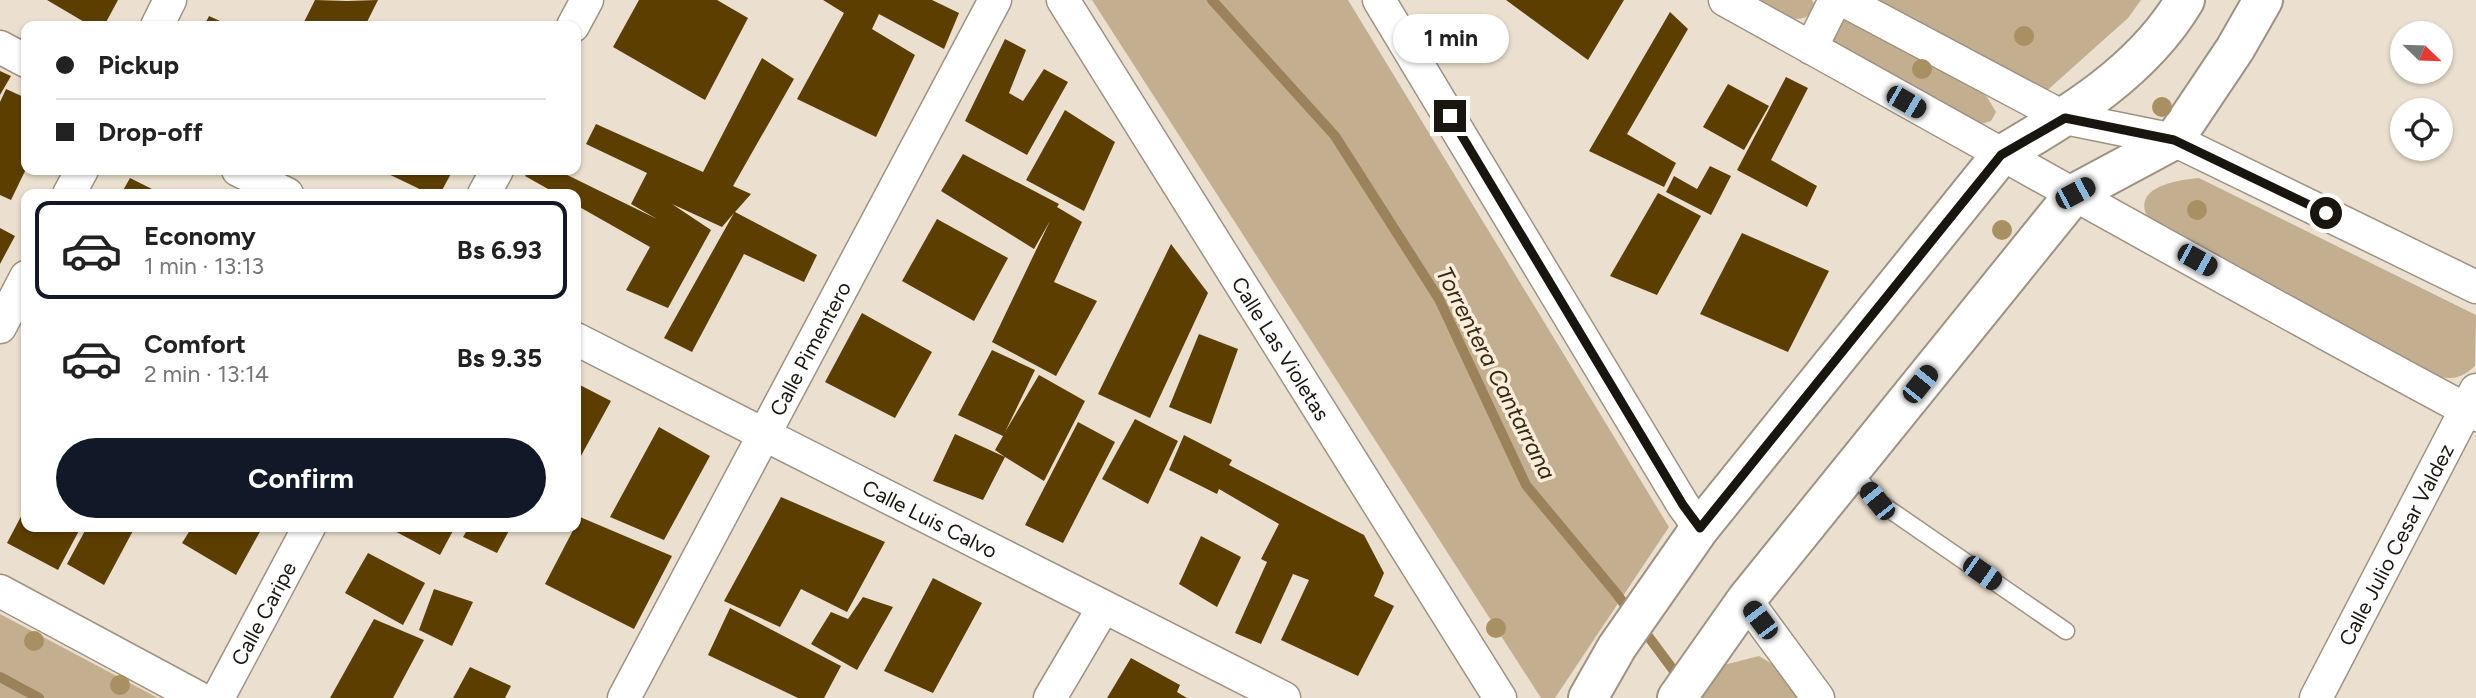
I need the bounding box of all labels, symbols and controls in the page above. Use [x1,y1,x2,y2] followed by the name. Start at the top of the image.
[1392,15,1508,64] callout: 1 min
[2390,21,2454,84] north arrow
[2390,21,2453,161] map controls
[1424,24,1478,52] text: 1 min
[98,49,179,81] text: Pickup
[1883,82,1930,122] car
[2390,98,2453,161] button: locate
[1434,100,1466,132] route end
[98,116,203,148] text: Drop-off
[2052,174,2099,212] car
[2310,197,2342,229] route start
[60,219,123,282] icon: car
[144,220,256,252] text: Economy
[457,234,542,266] text: Bs 6.93
[2174,241,2221,279] car
[144,252,264,280] text: 1 min · 13:13
[1430,262,1562,484] water label: Torrentera Cantarrana
[1227,272,1335,425] street label: Calle Las Violetas
[764,277,856,420] street label: Calle Pimentero
[60,327,123,390] icon: car
[144,328,246,360] text: Comfort
[457,342,542,374] text: Bs 9.35
[144,360,269,388] text: 2 min · 13:14
[1899,361,1942,407] car
[56,438,546,518] button: Confirm
[2333,439,2458,650] street label: Calle Julio Cesar Valdez
[859,474,1002,563] street label: Calle Luis Calvo
[1856,478,1899,524] car
[1959,552,2006,594] car
[225,557,301,669] street label: Calle Caripe
[1739,597,1782,643] car

